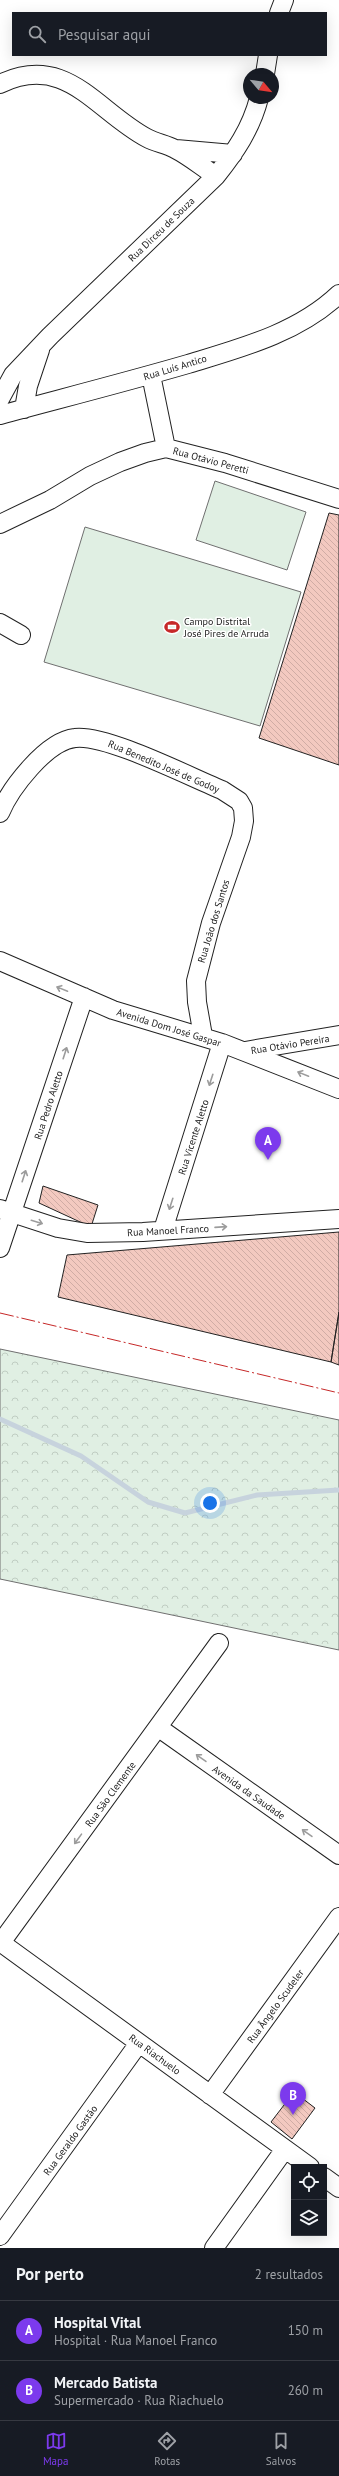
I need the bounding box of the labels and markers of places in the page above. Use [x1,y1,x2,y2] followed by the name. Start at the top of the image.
[183,615,269,640] place label: Campo Distrital José Pires de Arruda
[163,618,181,636] sports icon: Campo Distrital José Pires de Arruda
[255,1127,281,1160] pin: A
[280,2082,306,2115] pin: B

